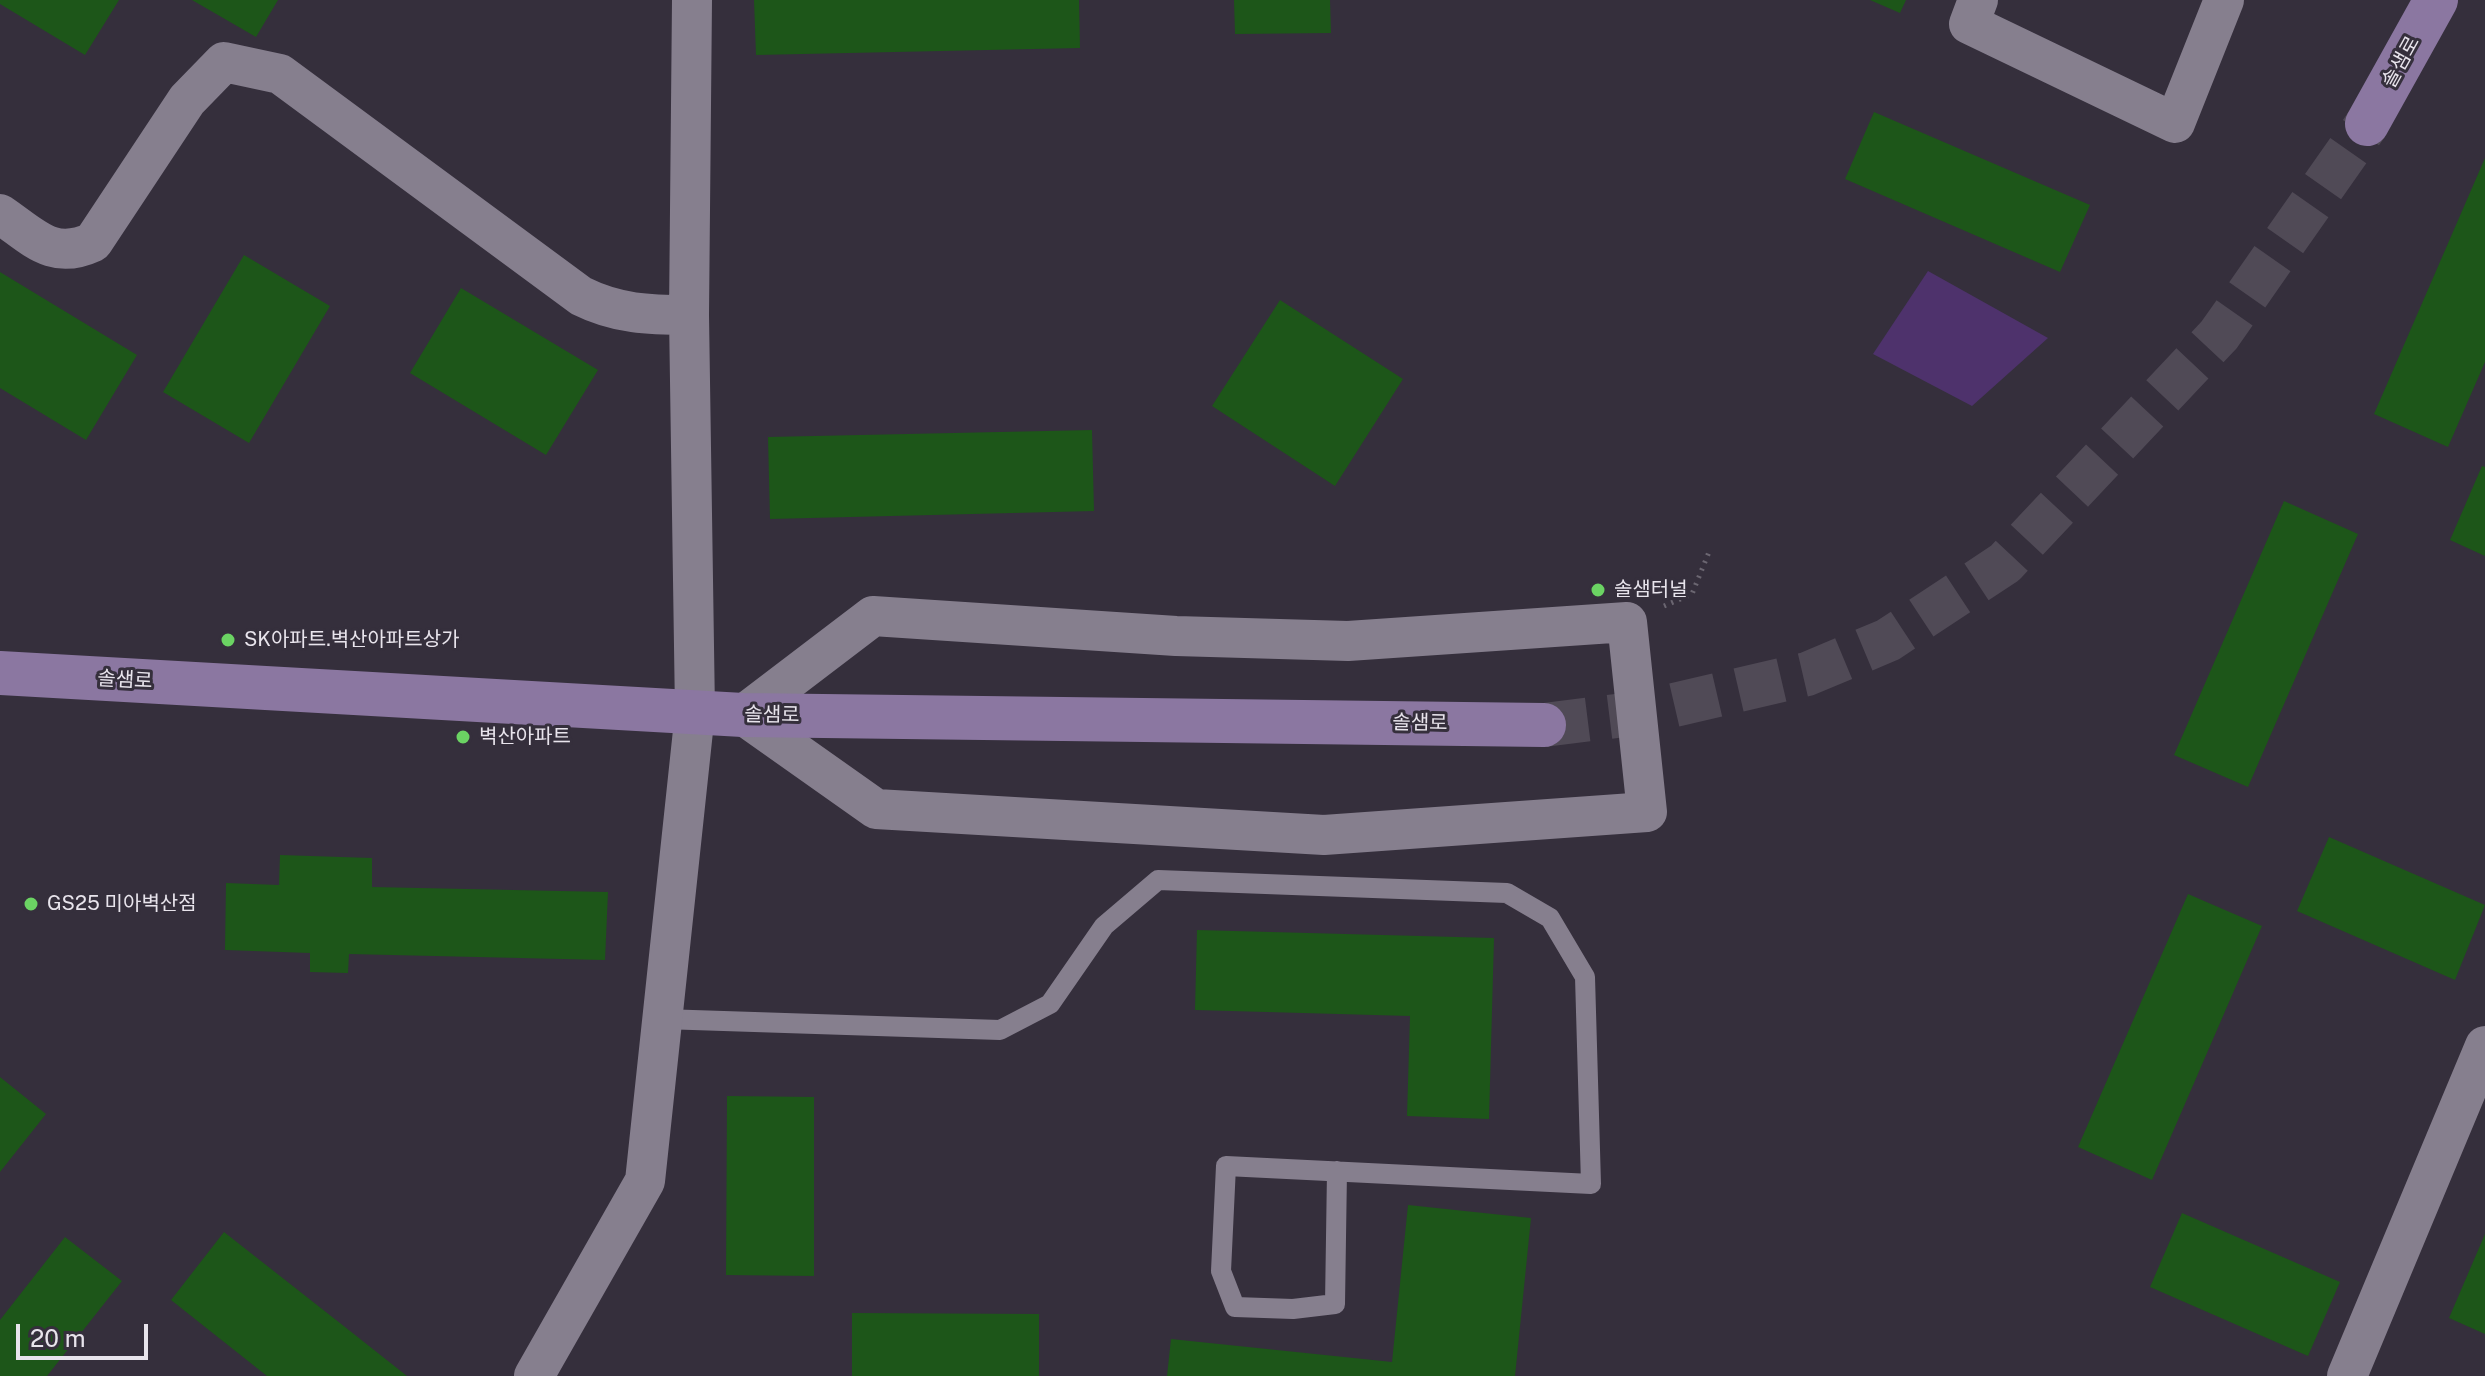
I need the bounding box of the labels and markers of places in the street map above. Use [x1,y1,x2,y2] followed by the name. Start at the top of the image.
[1614,578,1688,602] place label: 솔샘터널
[1589,581,1607,599] marker: 솔샘터널
[244,628,459,652] place label: SK아파트.벽산아파트상가
[219,631,237,649] marker: SK아파트.벽산아파트상가
[479,725,571,749] place label: 벽산아파트
[454,728,472,746] marker: 벽산아파트
[47,892,197,916] place label: GS25 미아벽산점
[22,895,40,913] marker: GS25 미아벽산점

